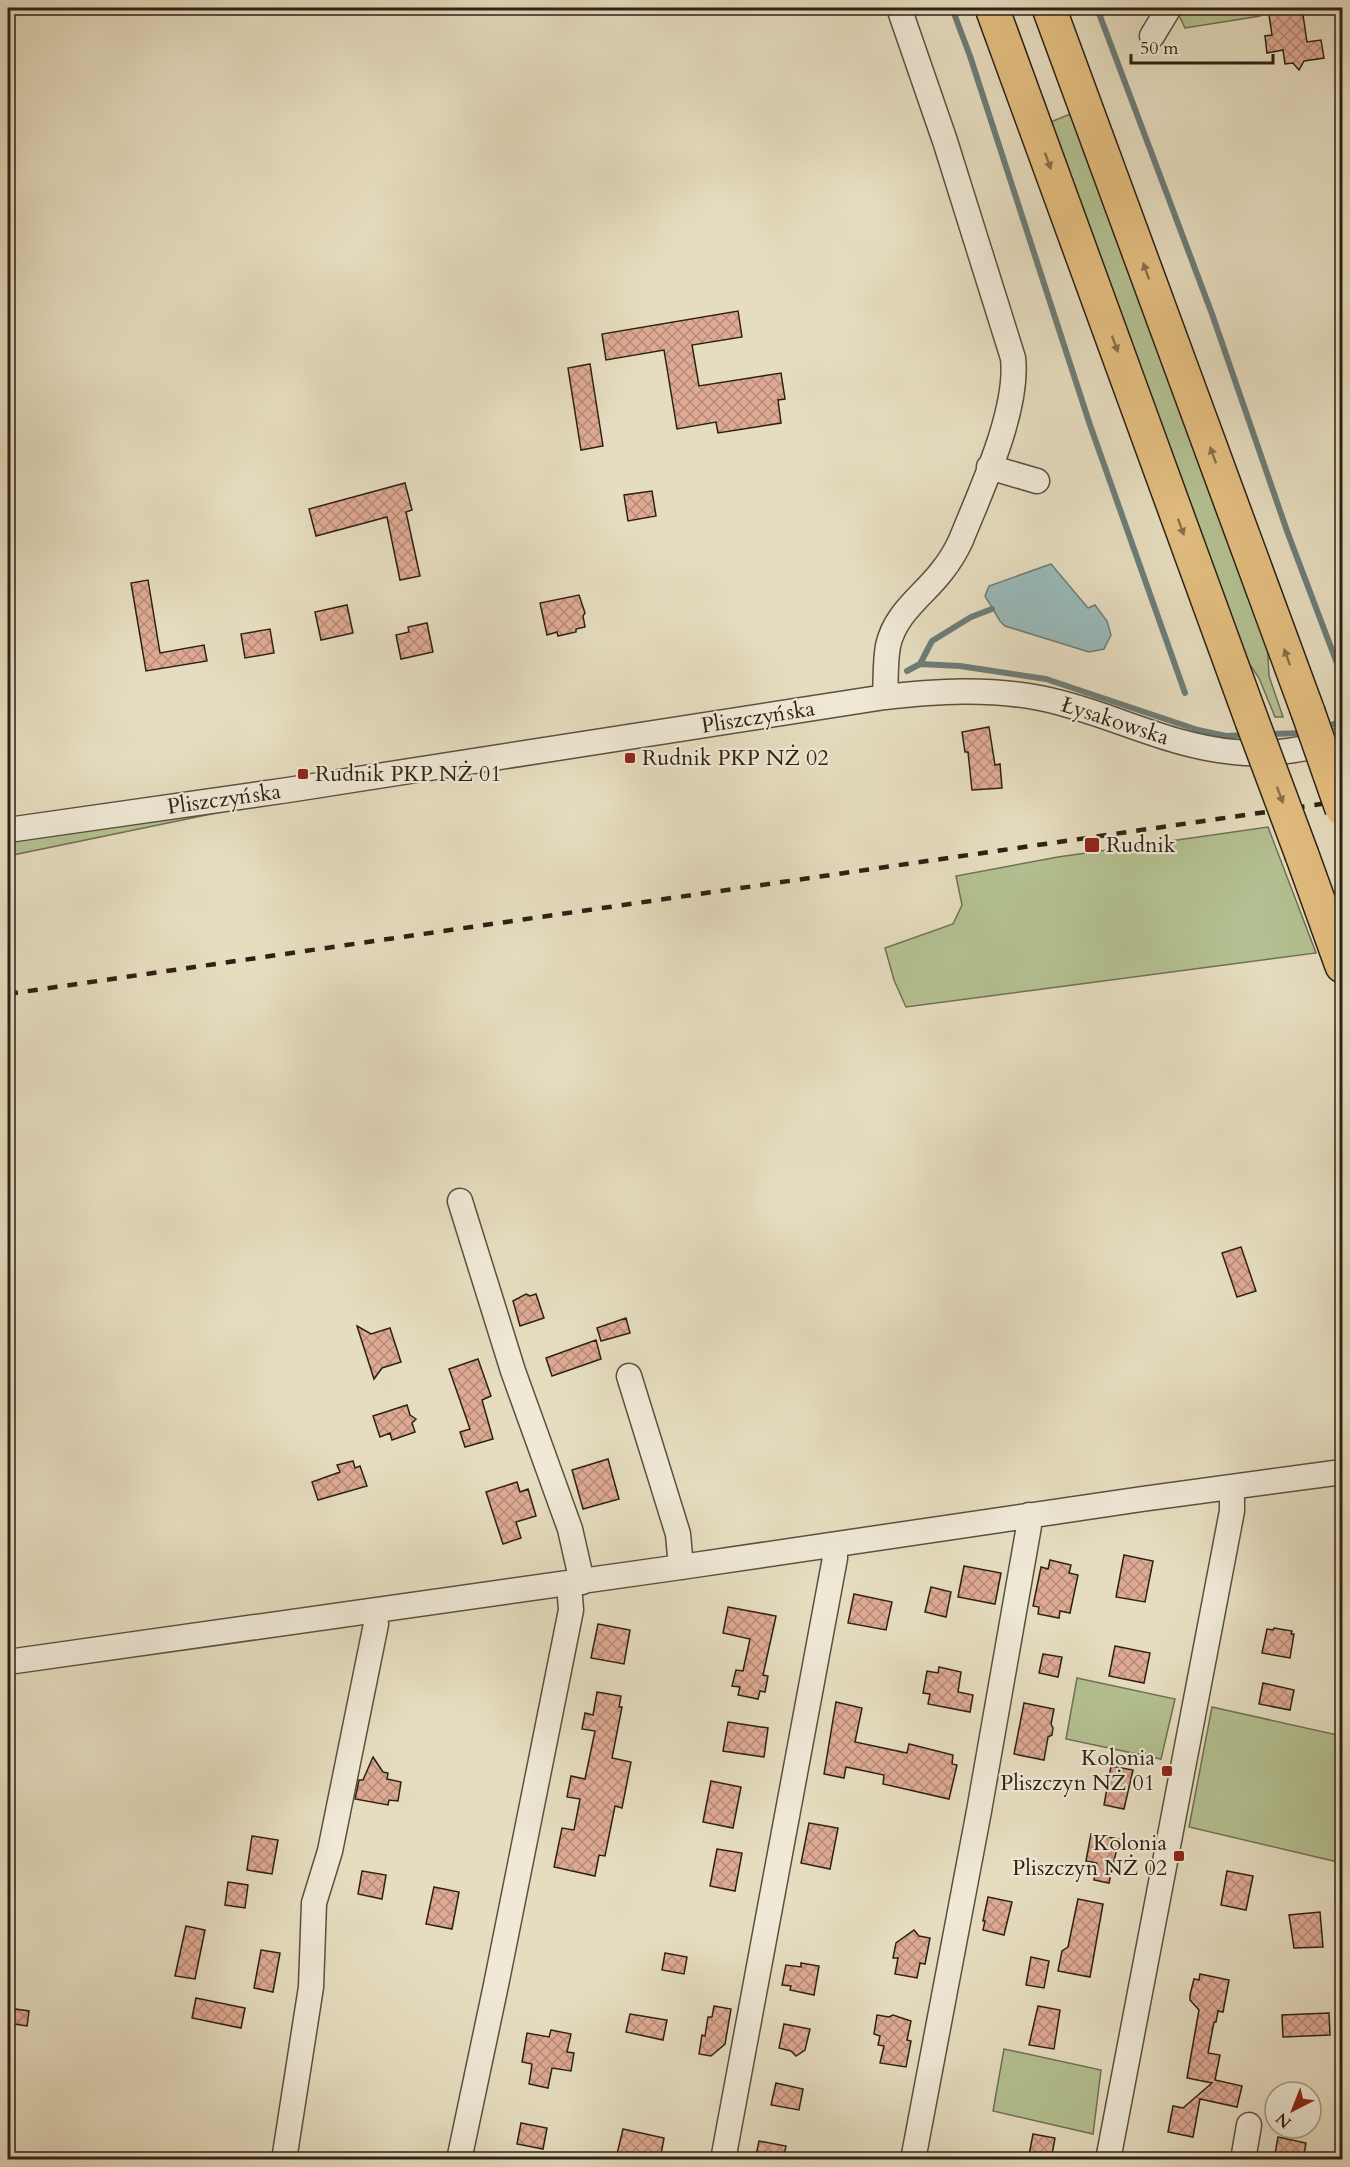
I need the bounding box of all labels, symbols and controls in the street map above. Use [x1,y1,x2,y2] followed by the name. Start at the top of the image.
[1131,27,1274,65] scale bar
[1140,36,1179,61] text: 50 m
[1043,152,1053,170] one-way arrow
[1140,262,1150,280] one-way arrow
[1110,335,1120,353] one-way arrow
[1207,445,1217,463] one-way arrow
[1177,519,1187,537] one-way arrow
[1282,648,1292,666] one-way arrow
[1057,689,1173,753] street label: Łysakowska
[699,693,817,741] street label: Pliszczyńska
[642,743,829,773] place label: Rudnik PKP NŻ 02
[623,751,637,765] marker: Rudnik PKP NŻ 02
[315,759,502,789] place label: Rudnik PKP NŻ 01
[296,767,310,781] marker: Rudnik PKP NŻ 01
[165,776,283,822] street label: Pliszczyńska
[1275,786,1285,804] one-way arrow
[1106,830,1176,860] place label: Rudnik
[1083,836,1101,854] marker: Rudnik
[1000,1743,1155,1798] place label: Kolonia Pliszczyn NŻ 01
[1160,1764,1174,1778] marker: Kolonia Pliszczyn NŻ 01
[1012,1828,1167,1883] place label: Kolonia Pliszczyn NŻ 02
[1172,1849,1186,1863] marker: Kolonia Pliszczyn NŻ 02
[1263,2080,1323,2140] north arrow
[1271,2108,1296,2133] text: N

